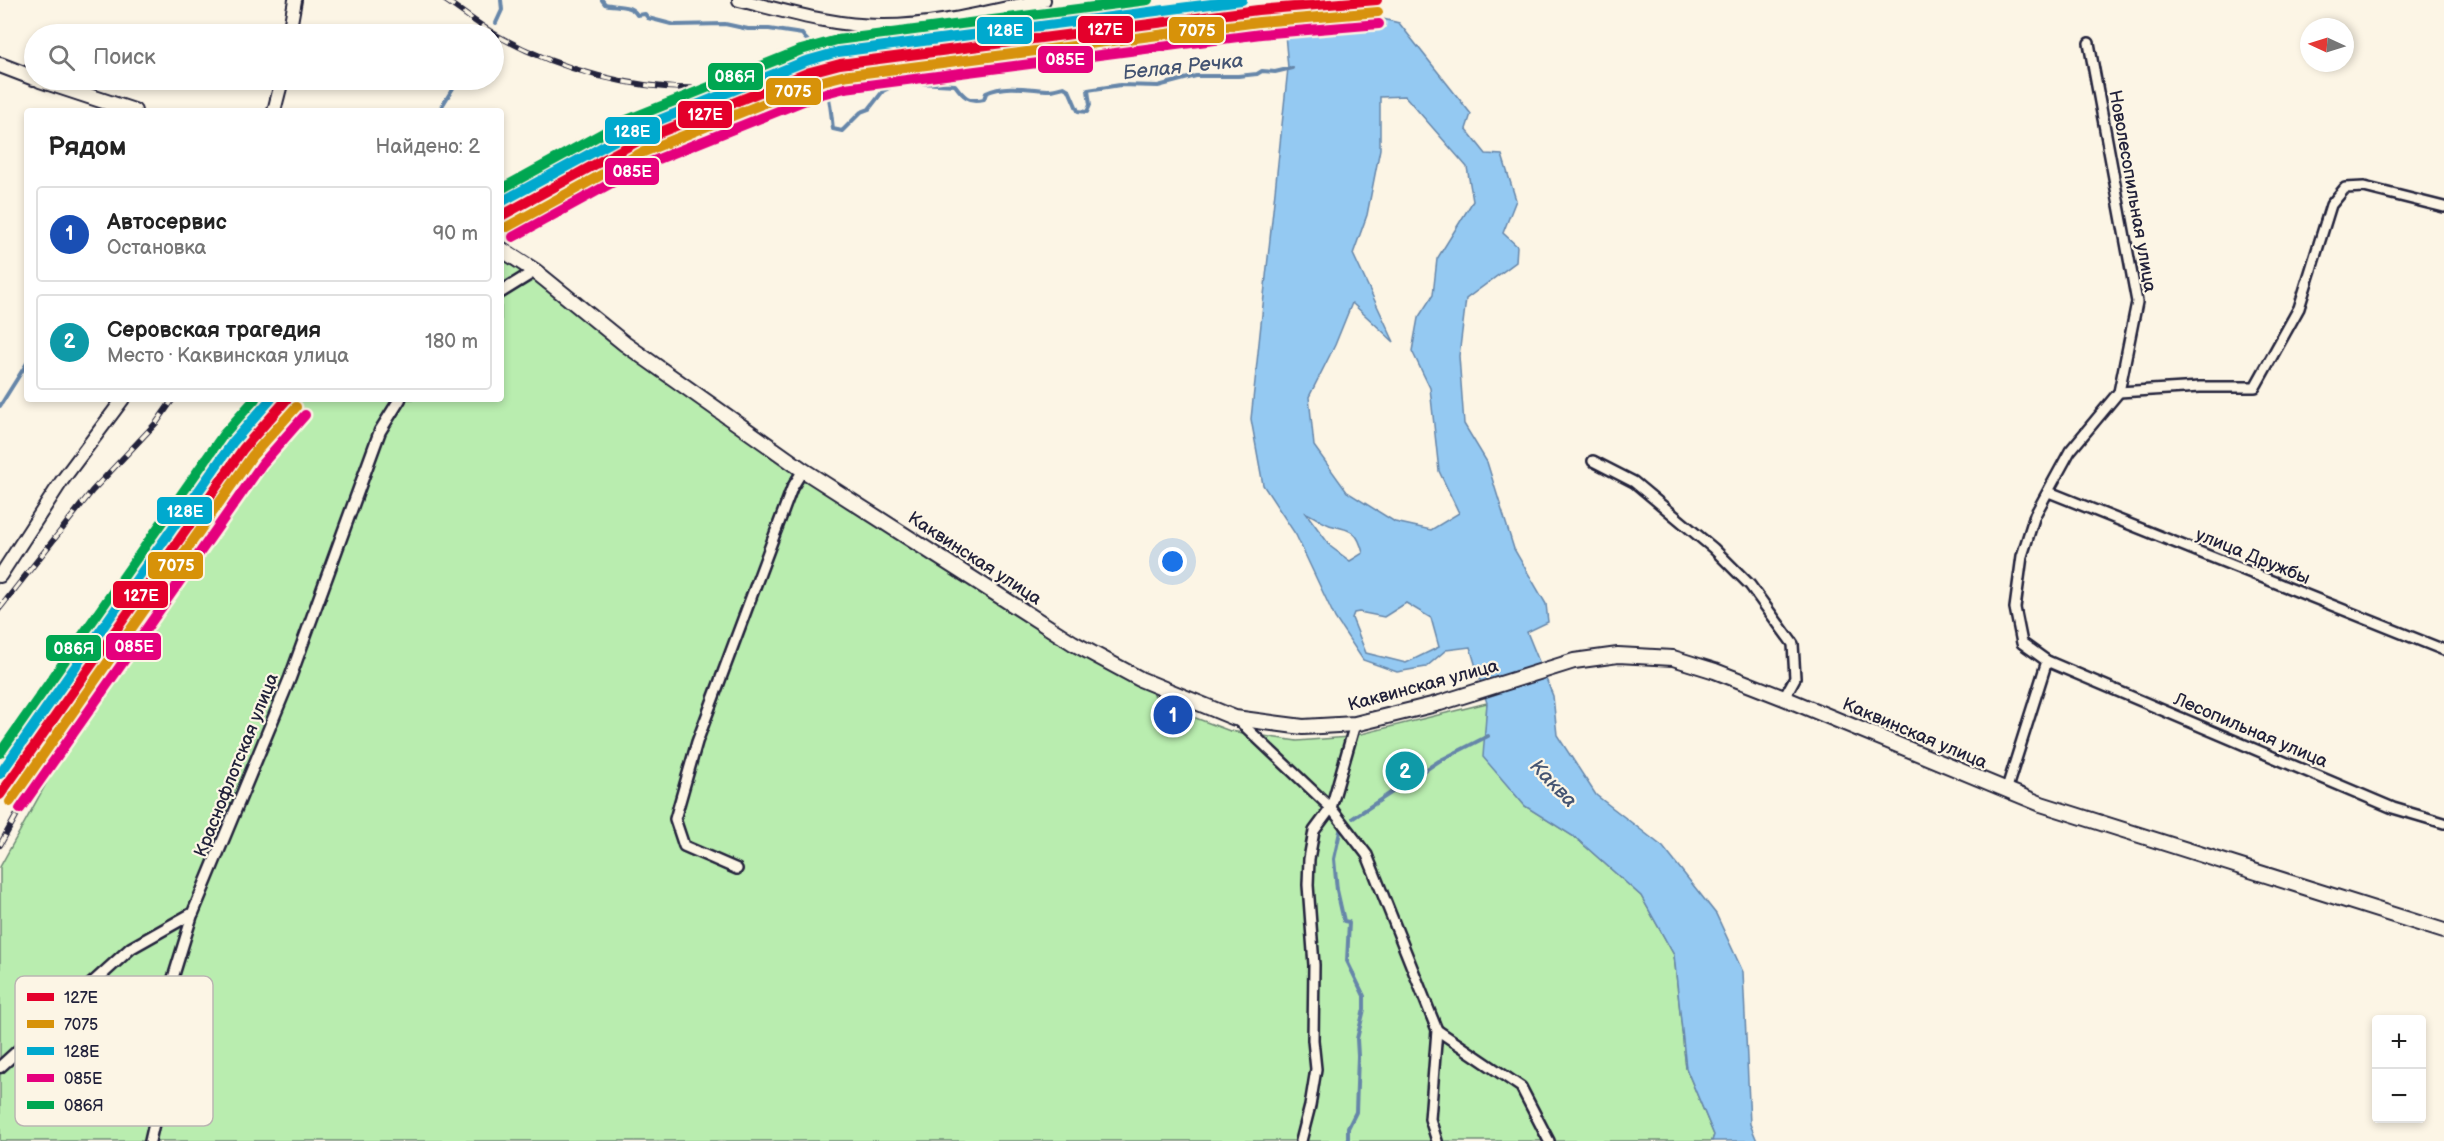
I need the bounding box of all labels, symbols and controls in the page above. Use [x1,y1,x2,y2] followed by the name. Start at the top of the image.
[1077,15,1134,44] line badge: 127Е
[976,16,1033,45] line badge: 128Е
[1168,16,1225,44] line badge: 7075
[2300,18,2354,72] north arrow
[1087,21,1123,40] text: 127Е
[987,22,1024,41] text: 128Е
[1179,22,1215,41] text: 7075
[24,24,504,90] search box
[45,41,78,74] icon: search
[93,44,156,71] text: Поиск
[1037,45,1094,74] line badge: 085Е
[1122,49,1245,85] water label: Белая Речка
[1045,51,1085,70] text: 085Е
[707,62,764,91] line badge: 086Я
[715,68,755,87] text: 086Я
[765,77,822,106] line badge: 7075
[775,83,811,102] text: 7075
[2104,88,2161,294] street label: Новолесопильная улица
[677,100,733,129] line badge: 127Е
[687,106,723,125] text: 127Е
[604,116,661,145] line badge: 128Е
[614,123,651,142] text: 128Е
[48,132,126,163] text: Рядом
[376,135,480,159] text: Найдено: 2
[604,157,660,186] line badge: 085Е
[612,163,652,182] text: 085Е
[107,209,227,236] text: Автосервис
[65,222,74,246] text: 1
[433,222,478,246] text: 90 m
[107,236,206,260] text: Остановка
[107,317,321,344] text: Серовская трагедия
[64,330,75,354] text: 2
[425,330,478,354] text: 180 m
[107,344,349,368] text: Место · Каквинская улица
[156,496,213,525] line badge: 128Е
[167,503,204,522] text: 128Е
[904,507,1046,610] street label: Каквинская улица
[2193,524,2313,589] street label: улица Дружбы
[1158,547,1187,576] your location
[147,551,204,580] line badge: 7075
[158,557,194,576] text: 7075
[112,580,169,609] line badge: 127Е
[123,587,159,606] text: 127Е
[105,632,162,661] line badge: 085Е
[45,634,102,662] line badge: 086Я
[114,638,154,657] text: 085Е
[54,640,94,659] text: 086Я
[1346,655,1501,716] street label: Каквинская улица
[190,670,283,860] street label: Краснофлотская улица
[2170,688,2331,772] street label: Лесопильная улица
[1154,692,1192,738] pin: 1
[1839,694,1991,774] street label: Каквинская улица
[1386,748,1424,794] pin: 2
[1525,755,1582,813] water label: Каква
[15,976,213,1126] legend
[64,989,98,1008] text: 127Е
[2372,1015,2426,1123] map controls
[2372,1015,2426,1069] button: +
[64,1016,98,1035] text: 7075
[64,1043,99,1062] text: 128Е
[2372,1069,2426,1123] button: −
[64,1070,102,1089] text: 085Е
[64,1097,104,1116] text: 086Я

